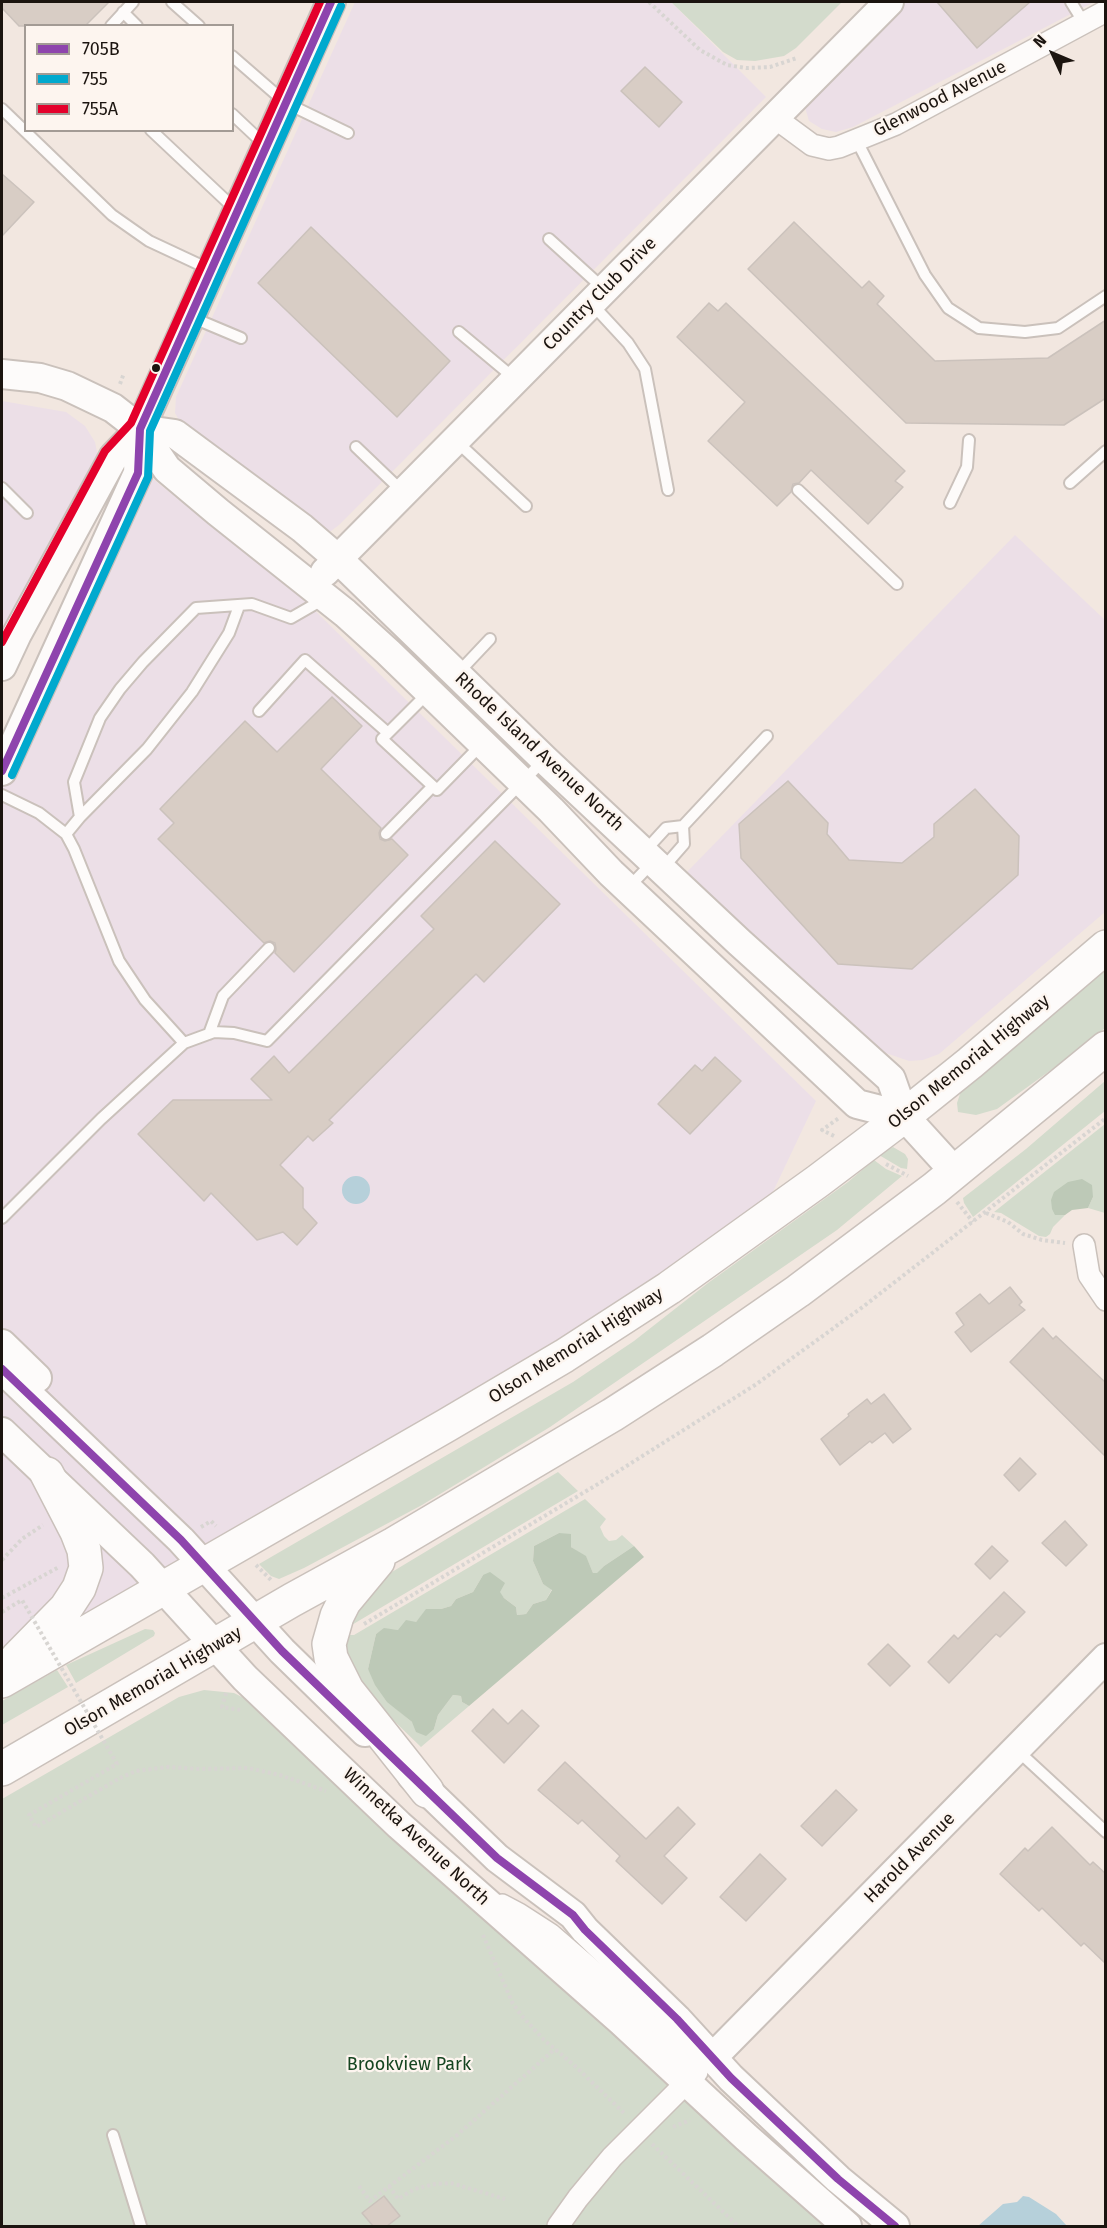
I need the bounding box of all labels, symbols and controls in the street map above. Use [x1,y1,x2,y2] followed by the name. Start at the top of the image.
[24,24,234,132] legend
[1023,24,1083,84] north arrow
[1029,31,1050,52] text: N
[82,38,120,60] text: 705B
[870,56,1010,142] street label: Glenwood Avenue
[82,68,108,90] text: 755
[82,98,118,120] text: 755A
[539,233,661,355] street label: Country Club Drive
[150,362,162,374] unlabelled marker
[450,668,628,836] street label: Rhode Island Avenue North
[884,990,1054,1134] street label: Olson Memorial Highway
[485,1283,667,1409] street label: Olson Memorial Highway
[60,1622,246,1742] street label: Olson Memorial Highway
[338,1764,494,1910] street label: Winnetka Avenue North
[860,1808,960,1908] street label: Harold Avenue
[347,2054,471,2076] park label: Brookview Park

